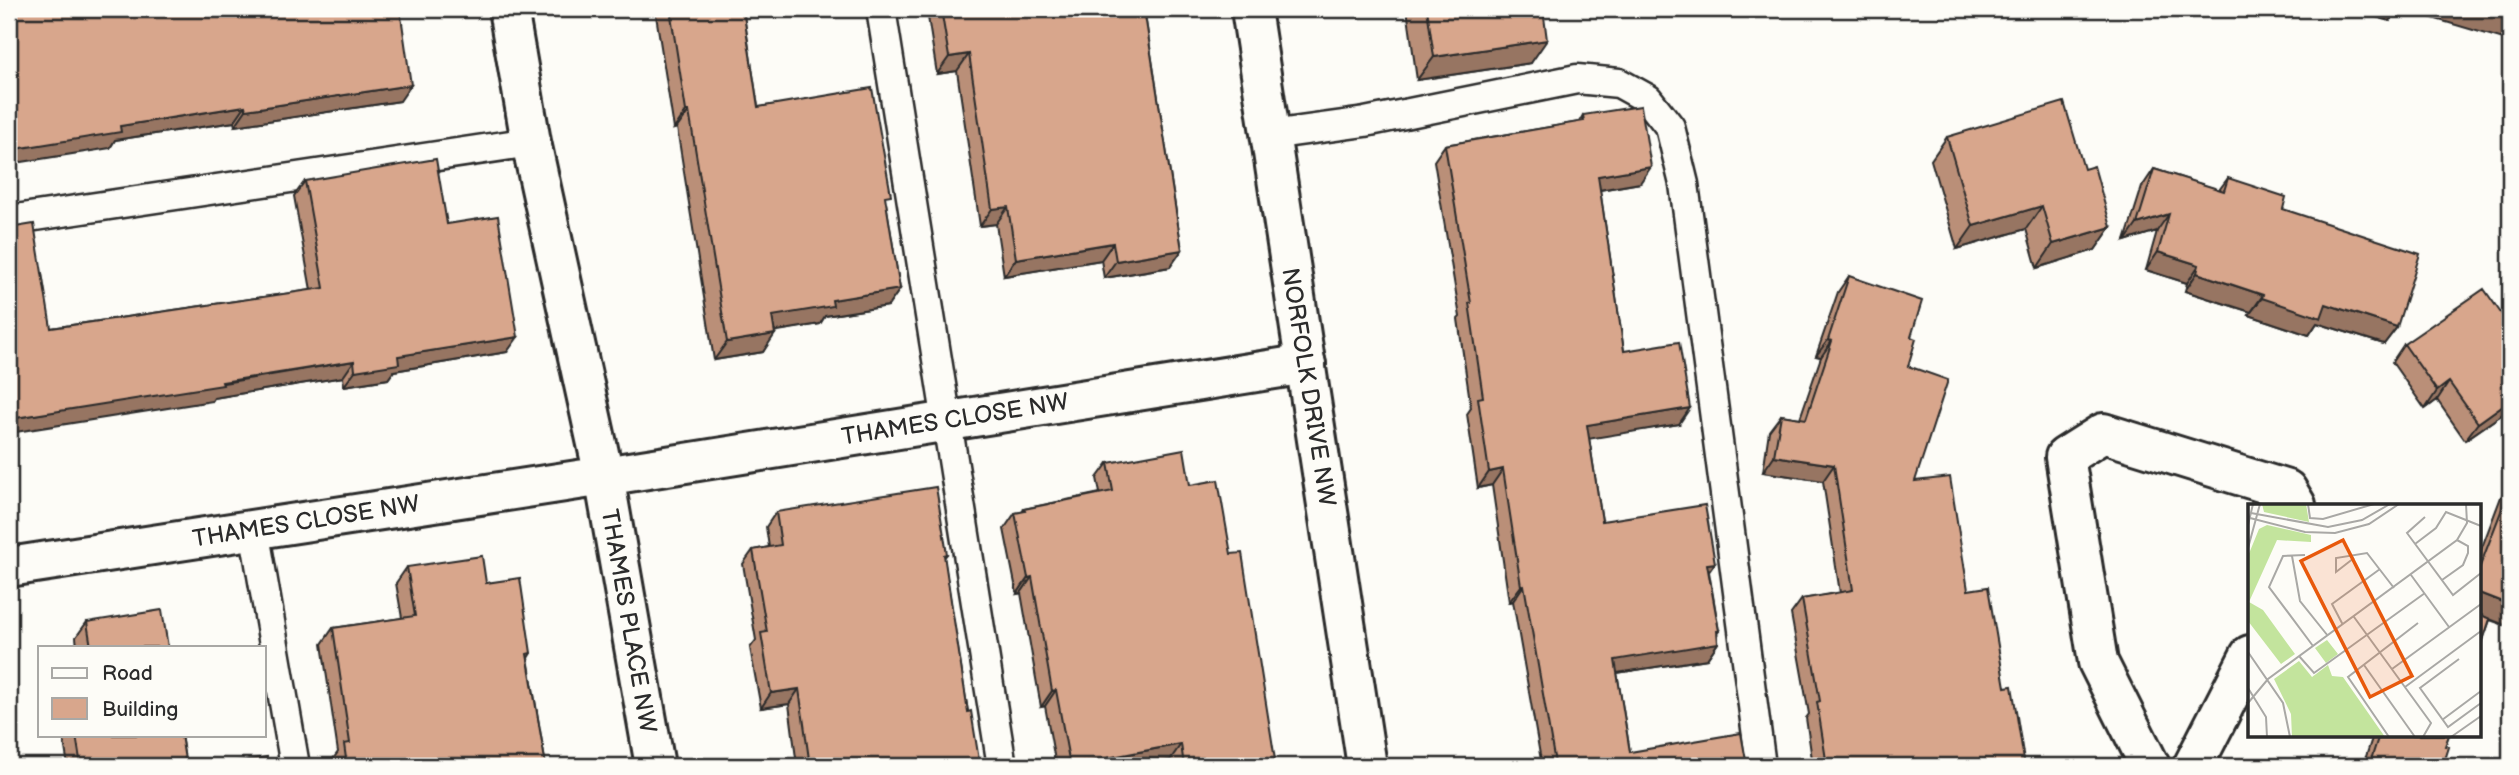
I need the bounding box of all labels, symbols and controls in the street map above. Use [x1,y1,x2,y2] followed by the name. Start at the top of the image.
[1275,266,1342,508] street label: NORFOLK DRIVE NW
[839,387,1071,452] street label: THAMES CLOSE NW
[190,489,422,554] street label: THAMES CLOSE NW
[2248,504,2480,736] inset map
[595,507,662,735] street label: THAMES PLACE NW
[38,646,266,736] legend
[102,661,153,686] text: Road
[102,697,178,722] text: Building

